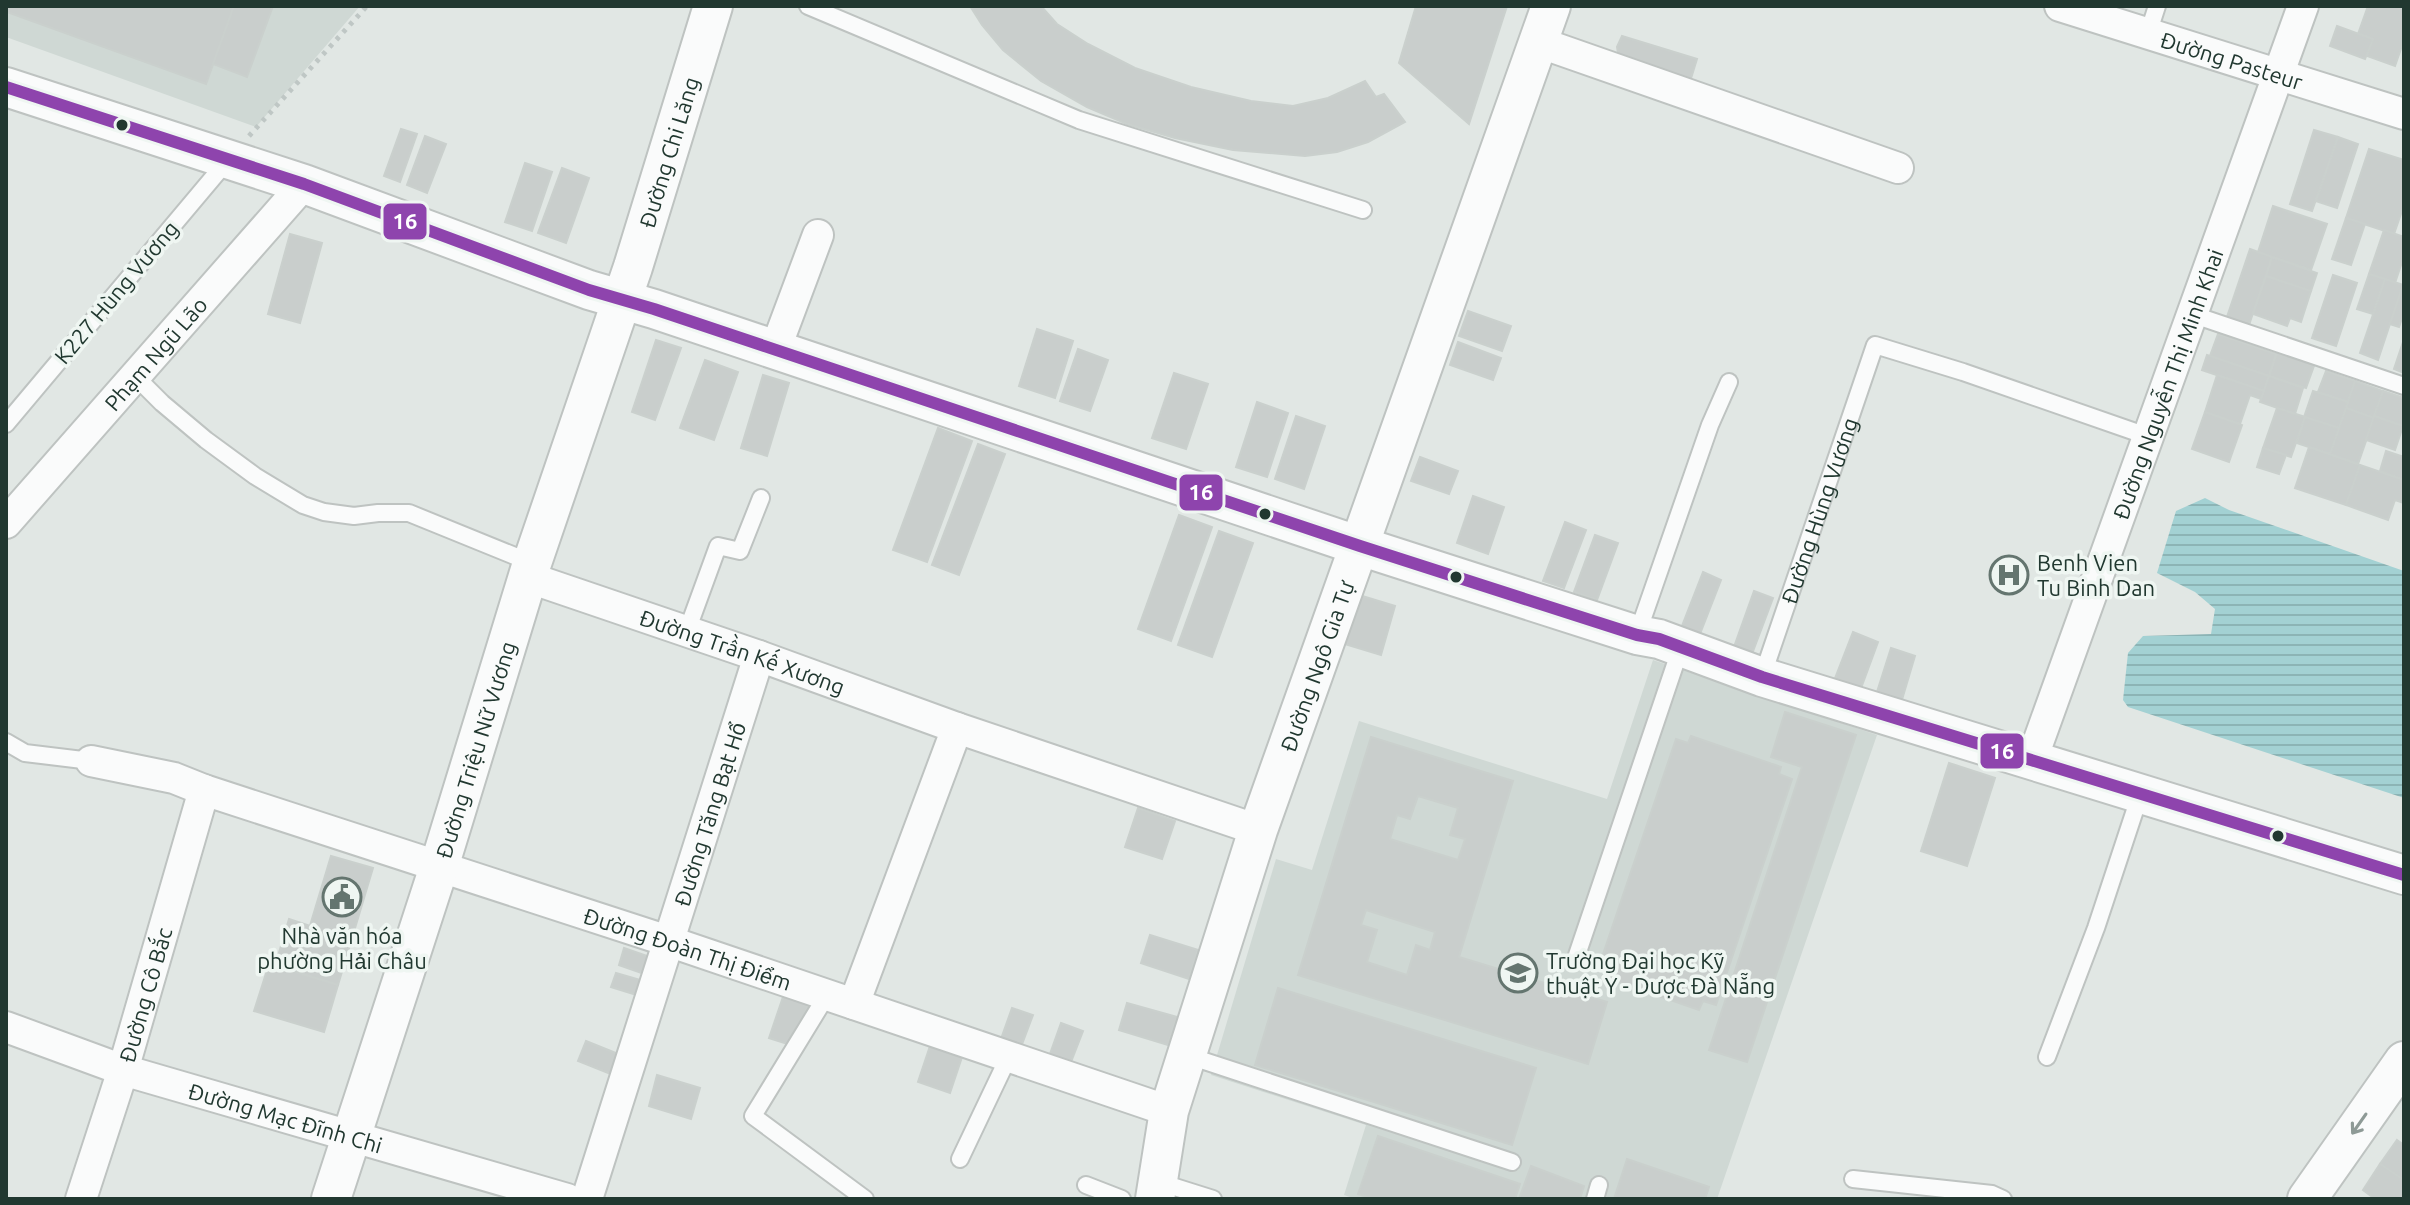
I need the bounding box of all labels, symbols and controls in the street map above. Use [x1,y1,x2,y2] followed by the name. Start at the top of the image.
[2158,26,2306,94] street label: Đường Pasteur
[633,74,703,230] street label: Đường Chi Lăng
[114,117,130,133] unlabelled marker
[382,202,428,241] line badge: 16
[393,208,417,233] text: 16
[49,216,183,368] street label: K227 Hùng Vương
[2107,245,2227,522] street label: Đường Nguyễn Thị Minh Khai
[99,291,212,415] street label: Phạm Ngũ Lão
[1775,414,1862,607] street label: Đường Hùng Vương
[1178,473,1224,512] line badge: 16
[1189,479,1213,504] text: 16
[1257,506,1273,522] unlabelled marker
[2037,550,2155,600] place label: Benh Vien Tu Binh Dan
[1988,554,2030,596] hospital icon: Benh Vien Tu Binh Dan
[1448,569,1464,585] unlabelled marker
[1275,576,1358,755] street label: Đường Ngô Gia Tự
[637,604,849,699] street label: Đường Trần Kế Xương
[430,638,520,861] street label: Đường Triệu Nữ Vương
[668,719,750,909] street label: Đường Tăng Bạt Hổ
[1979,732,2025,770] line badge: 16
[1990,738,2014,763] text: 16
[2270,828,2286,844] unlabelled marker
[321,876,363,918] public building icon: Nhà văn hóa phường Hải Châu
[581,902,795,995] street label: Đường Đoàn Thị Điểm
[257,923,427,973] place label: Nhà văn hóa phường Hải Châu
[113,925,176,1065] street label: Đường Cô Bắc
[1546,948,1775,998] place label: Trường Đại học Kỹ thuật Y - Dược Đà Nẵng
[1497,952,1539,994] school or university icon: Trường Đại học Kỹ thuật Y - Dược Đà Nẵng
[186,1077,385,1157] street label: Đường Mạc Đĩnh Chi
[2351,1113,2367,1135] one-way arrow

